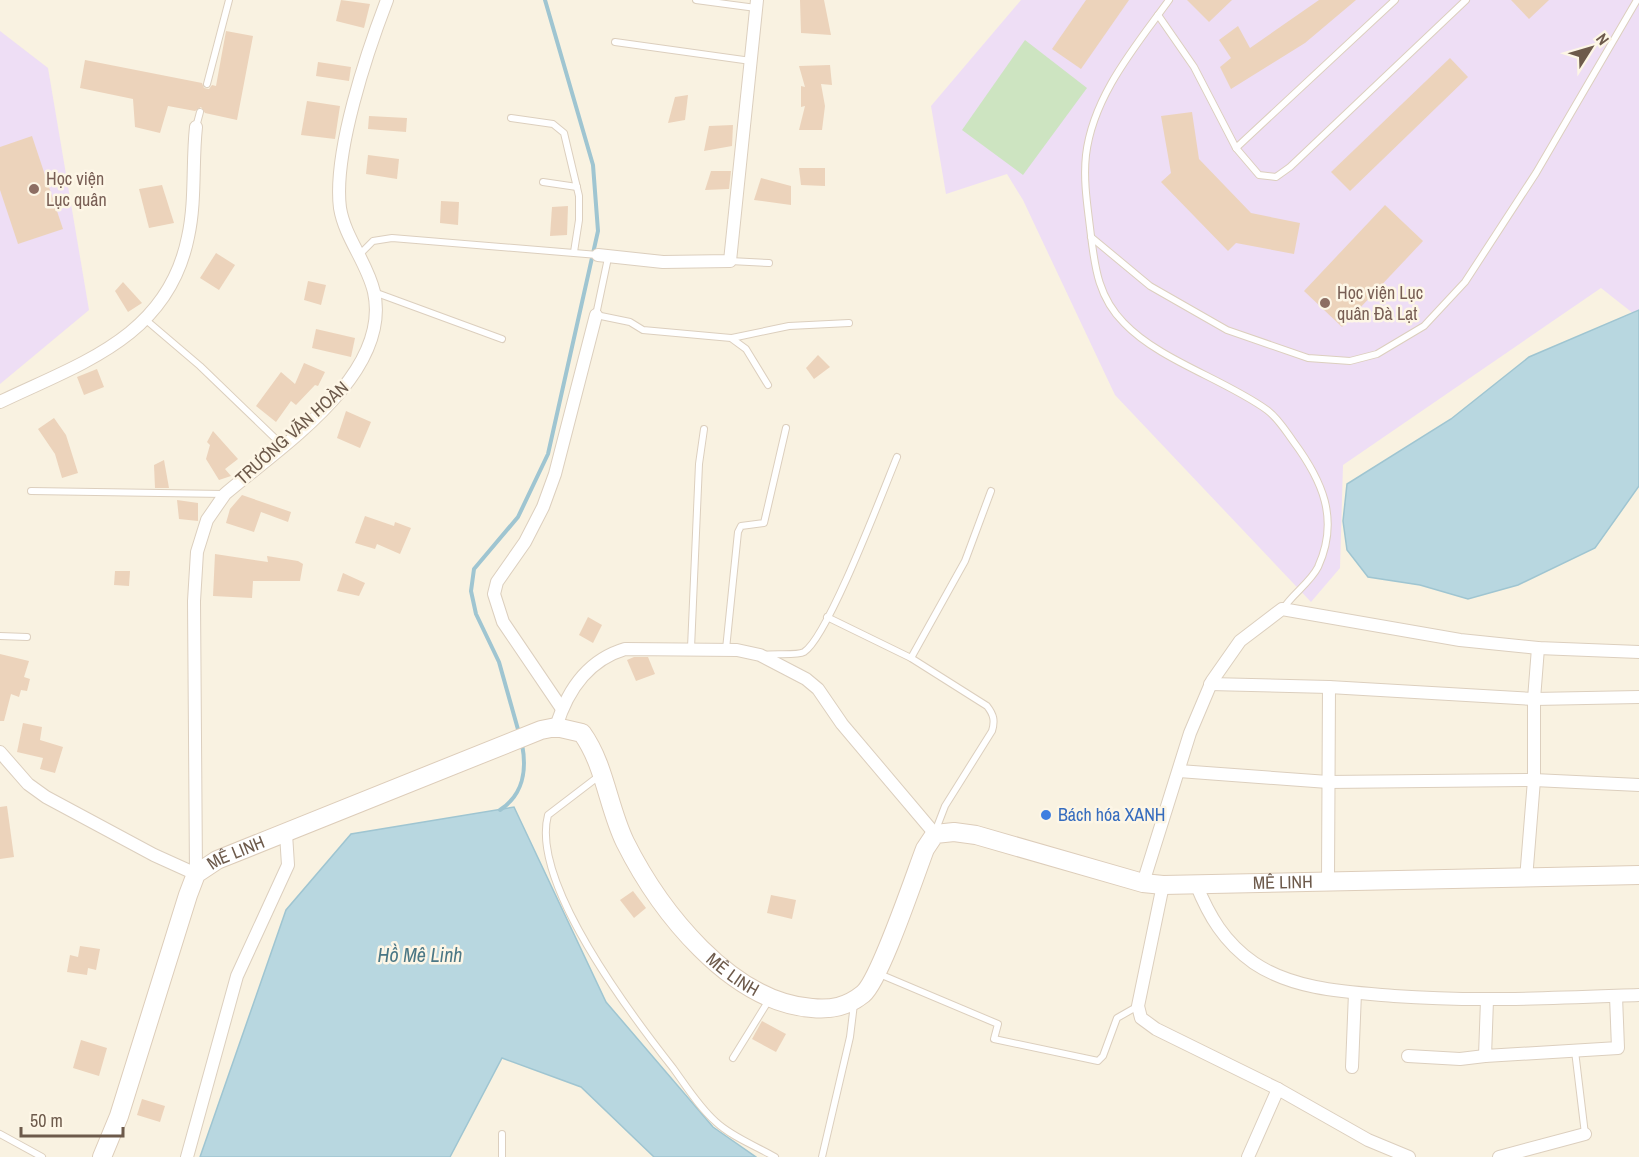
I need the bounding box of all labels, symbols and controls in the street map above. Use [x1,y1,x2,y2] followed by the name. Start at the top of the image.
[1561,18,1621,78] north arrow
[1591,29,1615,49] text: N
[46,166,107,212] place label: Học viện Lục quân
[27,182,41,196] marker: Học viện Lục quân
[1337,280,1423,326] place label: Học viện Lục quân Đà Lạt
[1318,296,1332,310] marker: Học viện Lục quân Đà Lạt
[230,375,354,490] street label: TRƯƠNG VĂN HOÀN
[1058,802,1165,827] place label: Bách hóa XANH
[1039,808,1053,822] marker: Bách hóa XANH
[202,829,268,875] street label: MÊ LINH
[1253,869,1313,895] street label: MÊ LINH
[378,941,462,968] water label: Hồ Mê Linh
[701,947,764,1002] street label: MÊ LINH
[21,1100,123,1138] scale bar
[30,1108,63,1133] text: 50 m

